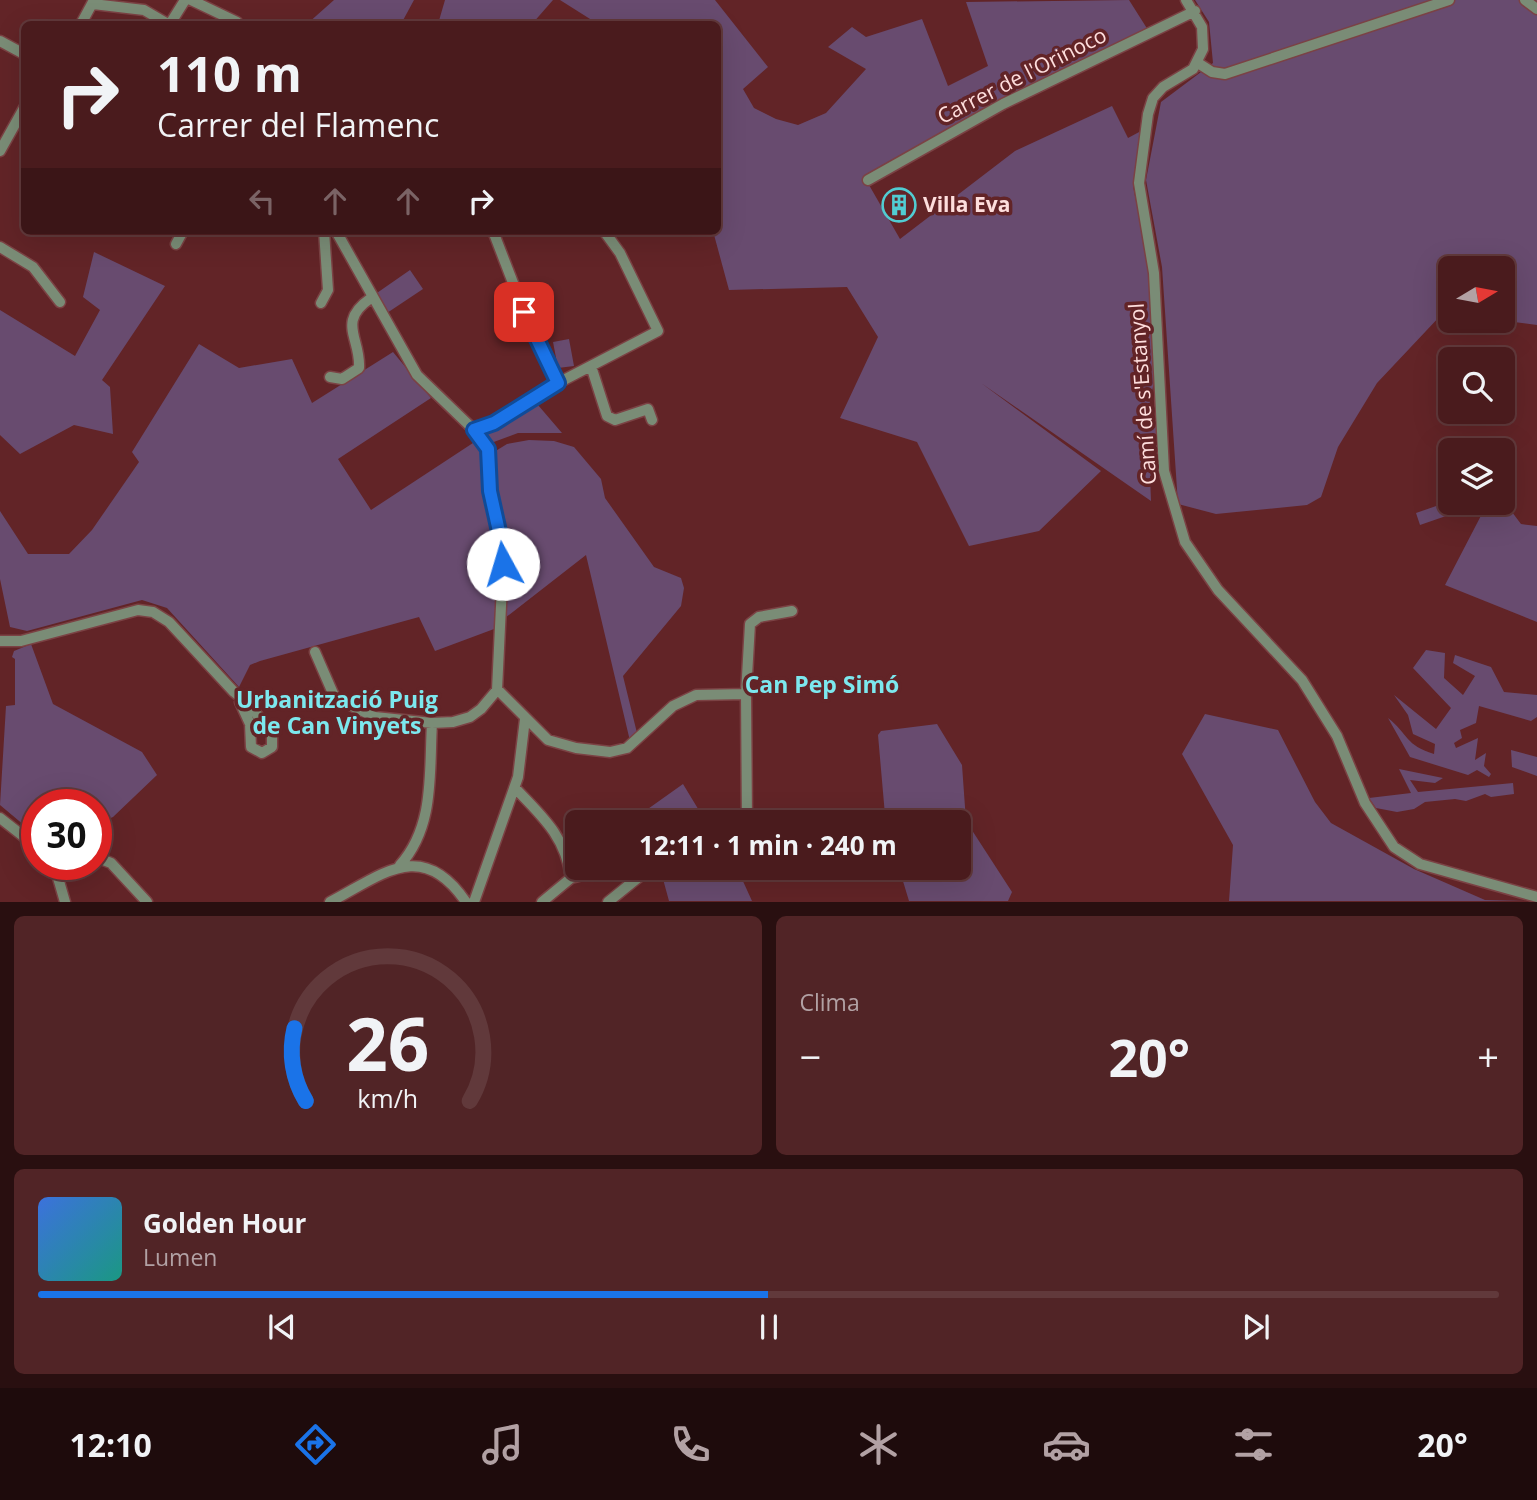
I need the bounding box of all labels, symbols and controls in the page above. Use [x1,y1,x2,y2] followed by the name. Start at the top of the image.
[932,20,1111,130] street label: Carrer de l'Orinoco
[157,40,302,106] text: 110 m
[42,49,133,140] icon: right
[157,103,439,146] text: Carrer del Flamenc
[243,182,281,220] icon: left
[316,182,354,220] icon: ahead
[389,182,427,220] icon: ahead
[462,182,500,220] icon: right
[880,186,918,224] building icon: Villa Eva
[923,190,1010,218] place label: Villa Eva
[1438,256,1516,332] north arrow
[1438,256,1515,515] map controls
[494,282,554,342] pin
[505,293,543,331] icon: arrive
[1122,302,1162,486] street label: Camí de s'Estanyol
[1438,347,1515,424] button: search
[1438,438,1515,515] button: layers
[466,527,540,601] position arrow
[745,668,899,700] district label: Can Pep Simó
[236,683,438,741] district label: Urbanització Puig de Can Vinyets
[21,789,112,880] speed limit sign: 30
[639,827,897,863] text: 12:11 · 1 min · 240 m
[800,986,860,1018] text: Clima
[346,994,429,1093] text: 26
[1108,1021,1190,1092] text: 20°
[800,1030,821,1082] text: −
[1477,1030,1499,1082] text: +
[357,1081,418,1115] text: km/h
[143,1205,306,1241] text: Golden Hour
[143,1241,217,1273] text: Lumen
[263,1308,301,1346] icon: previous
[750,1308,788,1346] icon: pause
[1237,1308,1275,1346] icon: next
[291,1420,340,1469] icon: directions
[478,1420,527,1469] icon: music
[666,1420,715,1469] icon: phone
[854,1420,903,1469] icon: climate
[1042,1420,1091,1469] icon: car
[1229,1420,1278,1469] icon: filters
[69,1423,152,1466] text: 12:10
[1417,1423,1468,1466] text: 20°

